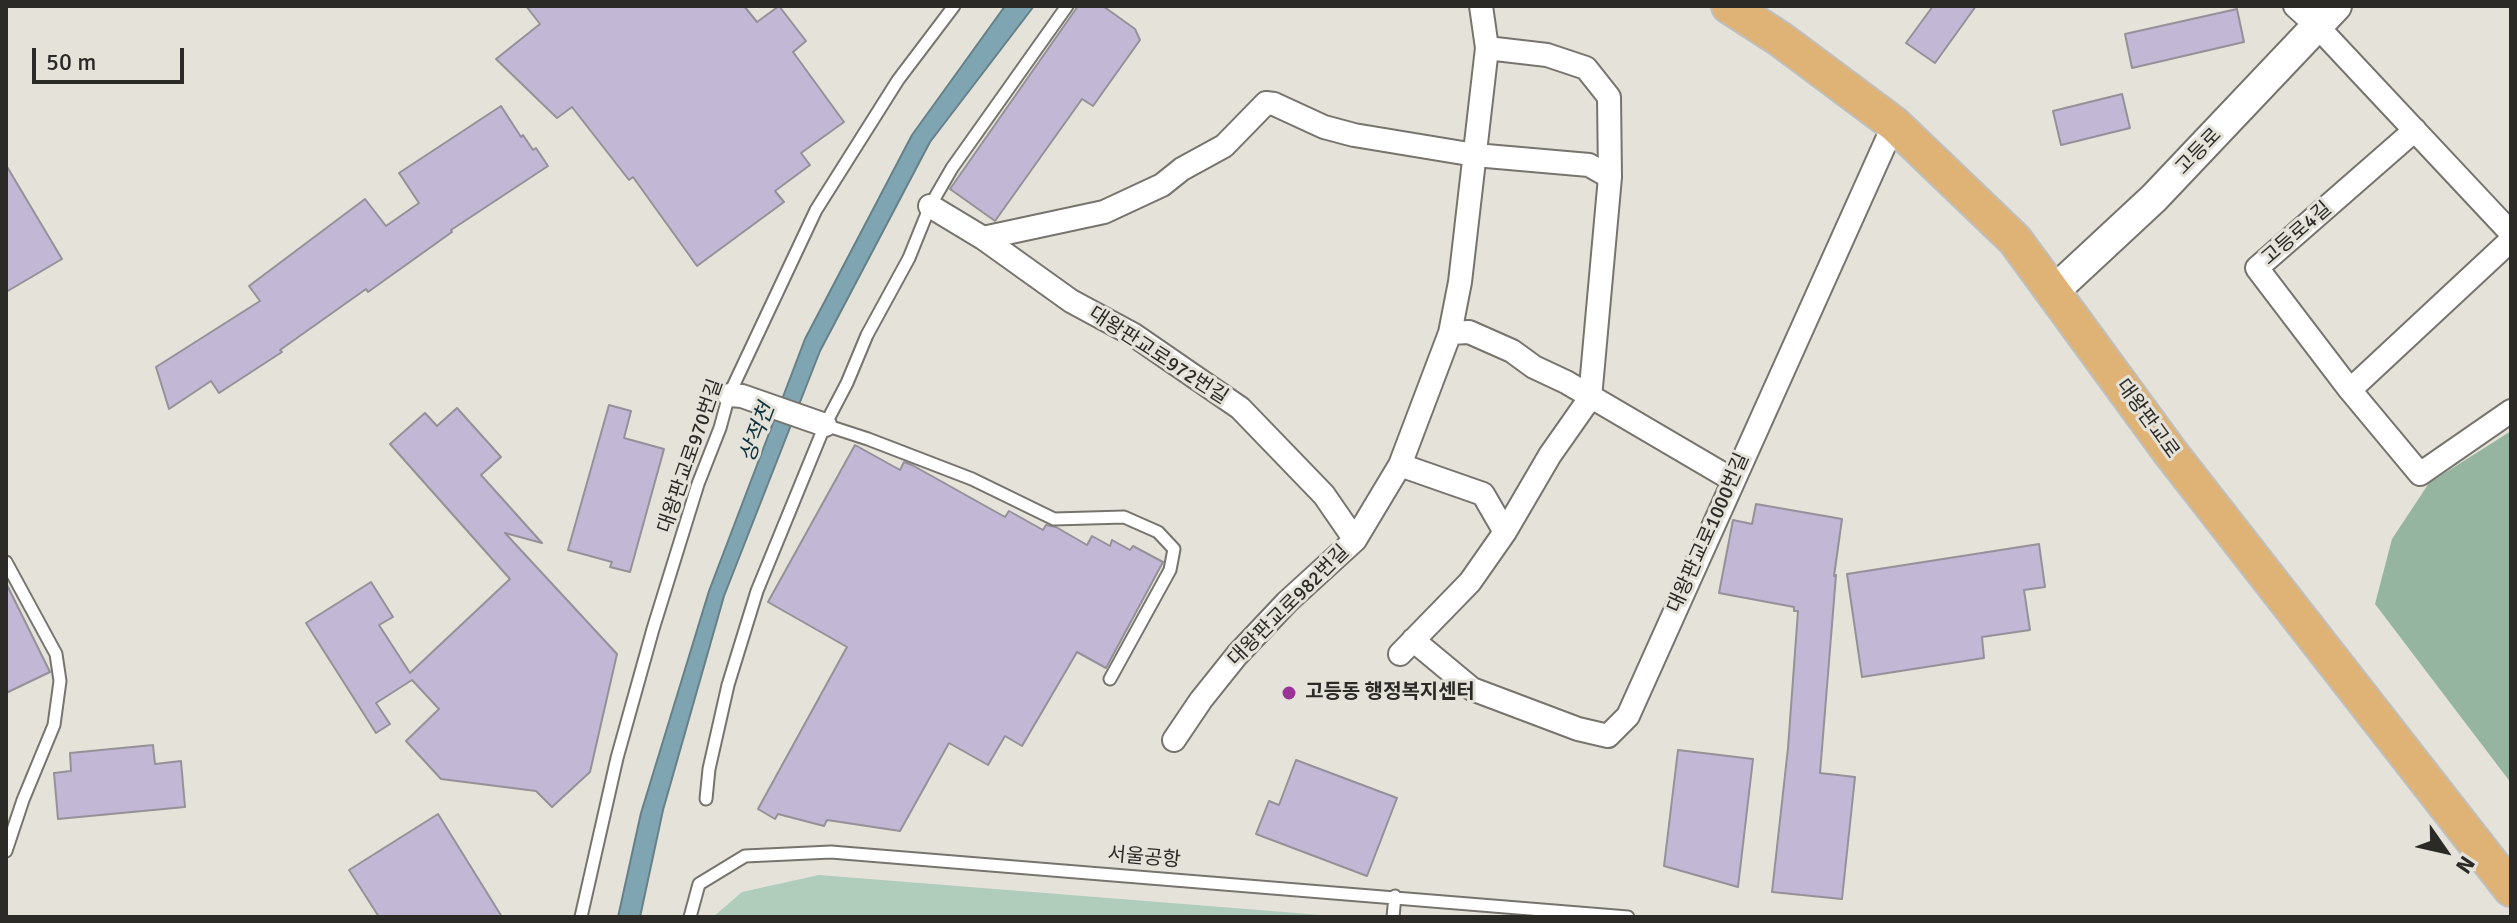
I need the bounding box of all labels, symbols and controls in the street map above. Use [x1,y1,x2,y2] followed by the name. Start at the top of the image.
[36,32,188,82] scale bar
[46,47,96,77] text: 50 m
[2171,124,2227,180] street label: 고등로
[2257,197,2337,271] street label: 고등로4길
[1084,302,1232,410] street label: 대왕판교로972번길
[2110,375,2184,463] street label: 대왕판교로
[653,376,729,536] street label: 대왕판교로970번길
[735,400,781,466] water label: 상적천
[1663,450,1755,616] street label: 대왕판교로1000번길
[1224,541,1354,671] street label: 대왕판교로982번길
[1305,681,1475,705] place label: 고등동 행정복지센터
[1280,684,1298,702] marker: 고등동 행정복지센터
[2405,811,2485,891] north arrow
[1106,843,1182,873] street label: 서울공항
[2450,851,2481,879] text: N

